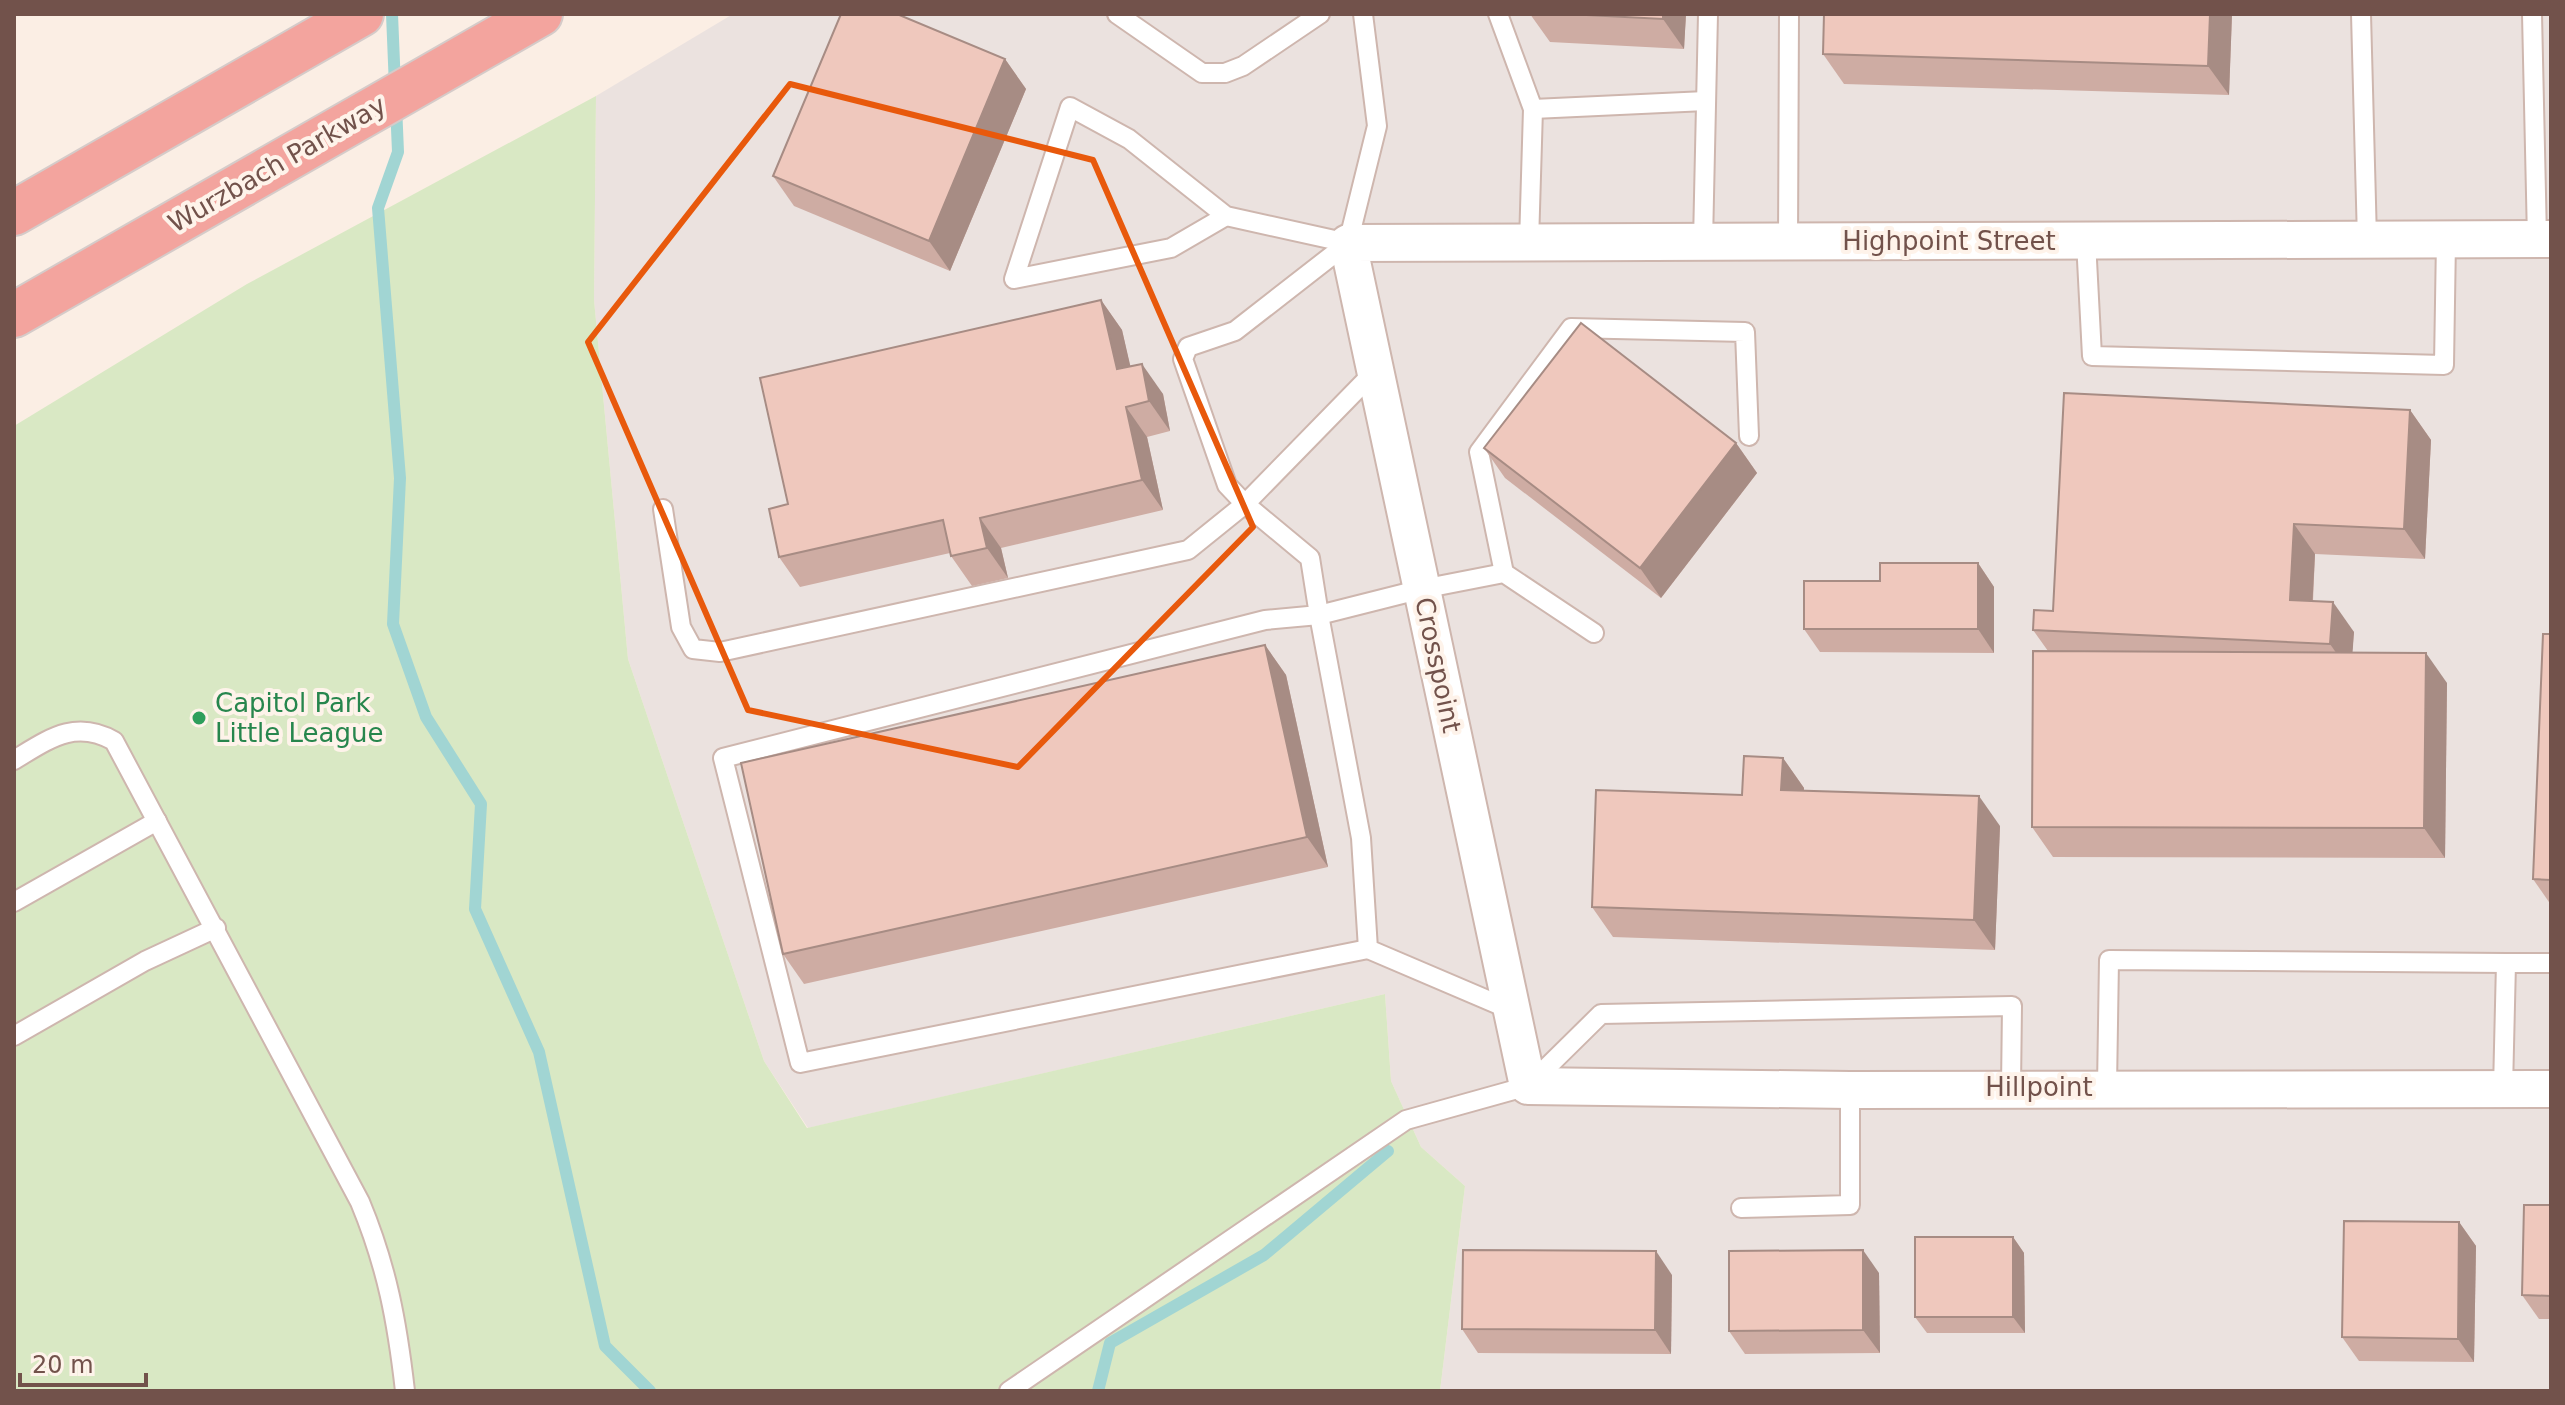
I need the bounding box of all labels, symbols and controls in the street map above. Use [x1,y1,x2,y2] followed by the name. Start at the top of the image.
[163,90,391,238] street label: Wurzbach Parkway
[1842,226,2056,256] street label: Highpoint Street
[1409,595,1467,735] street label: Crosspoint
[215,688,384,748] place label: Capitol Park Little League
[190,709,208,727] marker: Capitol Park Little League
[1985,1072,2093,1102] street label: Hillpoint
[20,1337,146,1387] scale bar
[32,1351,94,1379] text: 20 m

